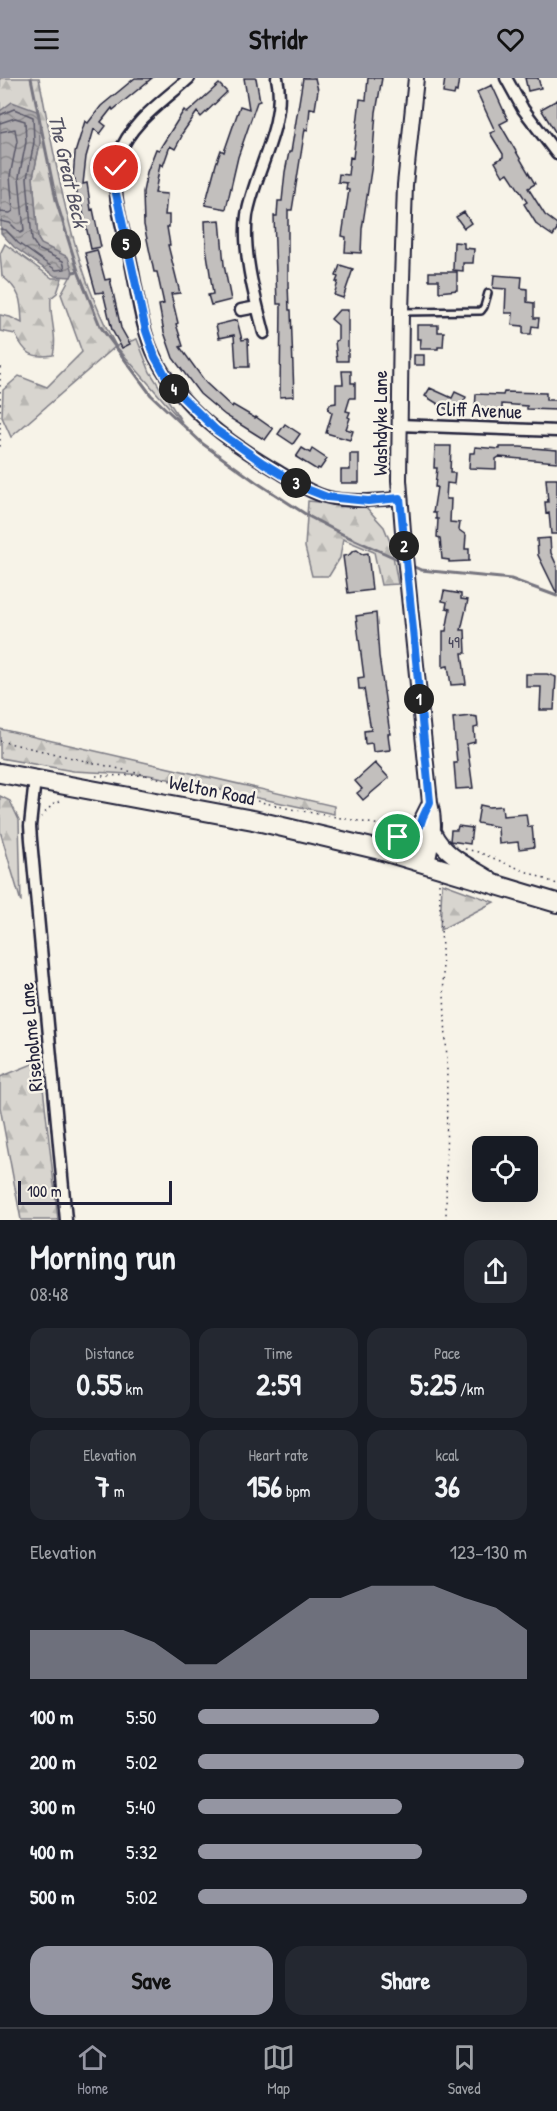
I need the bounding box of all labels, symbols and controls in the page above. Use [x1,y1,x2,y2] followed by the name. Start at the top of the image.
[249,21,308,57] text: Stridr
[30,23,63,56] icon: menu
[494,23,527,56] icon: heart
[41,112,96,232] water label: The Great Beck
[90,142,141,193] pin
[99,151,132,184] icon: check
[111,229,141,259] pin: 5
[123,233,129,255] text: 5
[366,370,393,476] street label: Washdyke Lane
[159,374,189,404] pin: 4
[171,378,177,400] text: 4
[435,394,523,425] street label: Cliff Avenue
[281,468,311,498] pin: 3
[292,472,300,494] text: 3
[389,531,419,561] pin: 2
[400,535,408,557] text: 2
[448,631,460,653] house number: 49
[404,684,434,714] pin: 1
[416,688,422,710] text: 1
[167,768,258,811] street label: Welton Road
[372,811,423,862] pin
[381,820,414,853] icon: arrive
[12,981,49,1093] street label: Riseholme Lane
[472,1136,538,1202] map controls
[472,1136,538,1202] button: locate
[18,1178,172,1206] scale bar
[27,1180,62,1202] text: 100 m
[30,1235,176,1279] text: Morning run
[464,1240,527,1303] button: share
[30,1280,68,1307] text: 08:48
[85,1342,134,1364] text: Distance
[264,1342,293,1364] text: Time
[434,1342,460,1364] text: Pace
[77,1364,122,1404] text: 0.55
[256,1364,301,1404] text: 2:59
[410,1364,456,1404] text: 5:25
[122,1378,143,1400] text: km
[456,1378,484,1400] text: /km
[83,1444,136,1466] text: Elevation
[249,1444,308,1466] text: Heart rate
[435,1444,459,1466] text: kcal
[95,1466,110,1506] text: 7
[247,1466,282,1506] text: 156
[434,1466,460,1506] text: 36
[110,1480,125,1502] text: m
[282,1480,310,1502] text: bpm
[30,1538,96,1565] text: Elevation
[450,1538,527,1565] text: 123–130 m
[30,1703,73,1730] text: 100 m
[126,1703,157,1730] text: 5:50
[30,1748,75,1775] text: 200 m
[126,1748,157,1775] text: 5:02
[30,1793,75,1820] text: 300 m
[126,1793,156,1820] text: 5:40
[30,1838,74,1865] text: 400 m
[126,1838,157,1865] text: 5:32
[30,1883,75,1910] text: 500 m
[126,1883,157,1910] text: 5:02
[30,1946,273,2015] button: Save
[285,1946,527,2015] button: Share
[76,2041,109,2099] tab: Home
[262,2041,295,2099] tab: Map
[448,2041,481,2099] tab: Saved

